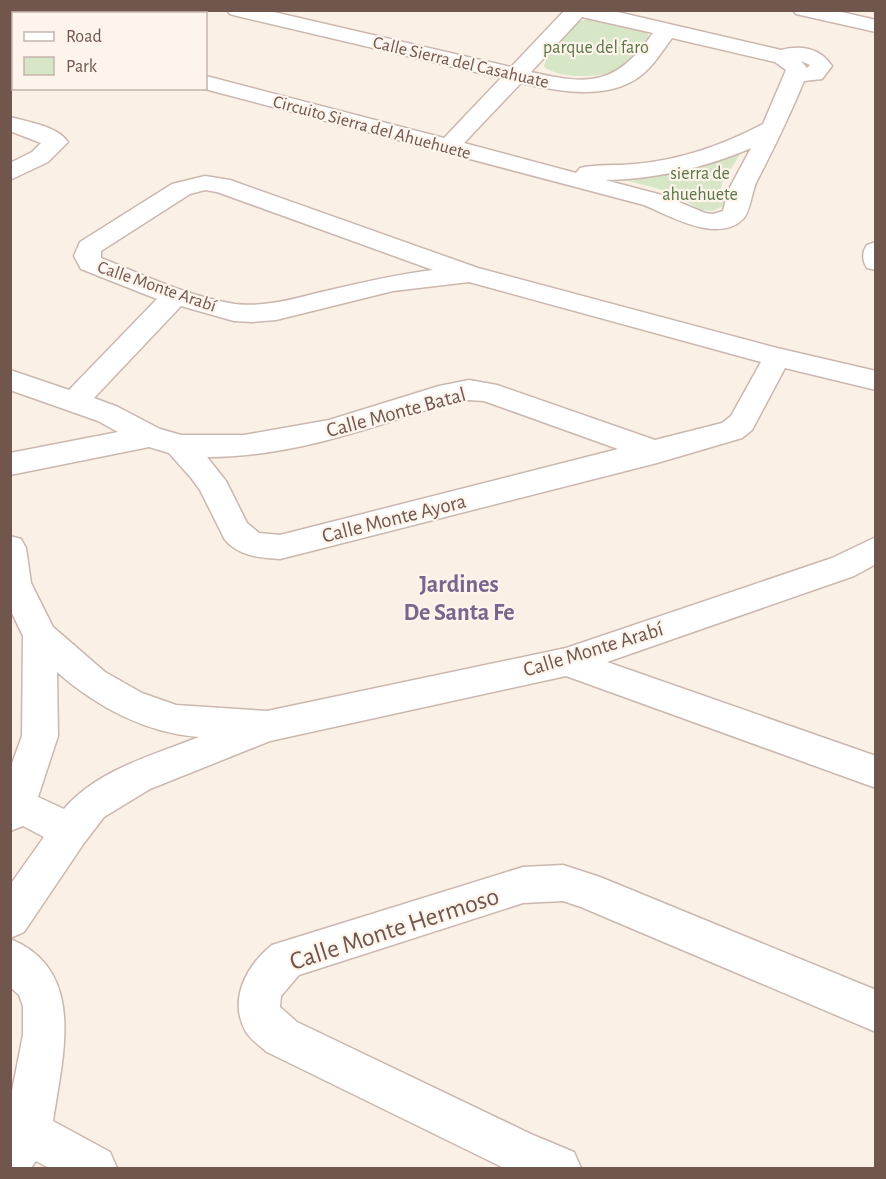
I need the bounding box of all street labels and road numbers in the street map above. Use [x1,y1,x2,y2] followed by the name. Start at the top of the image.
[371,34,551,92] street label: Calle Sierra del Casahuate
[271,93,473,163] street label: Circuito Sierra del Ahuehuete
[95,258,219,316] street label: Calle Monte Arabí
[324,384,468,441] street label: Calle Monte Batal
[320,490,469,547] street label: Calle Monte Ayora
[521,618,666,681] street label: Calle Monte Arabí
[286,883,502,975] street label: Calle Monte Hermoso

